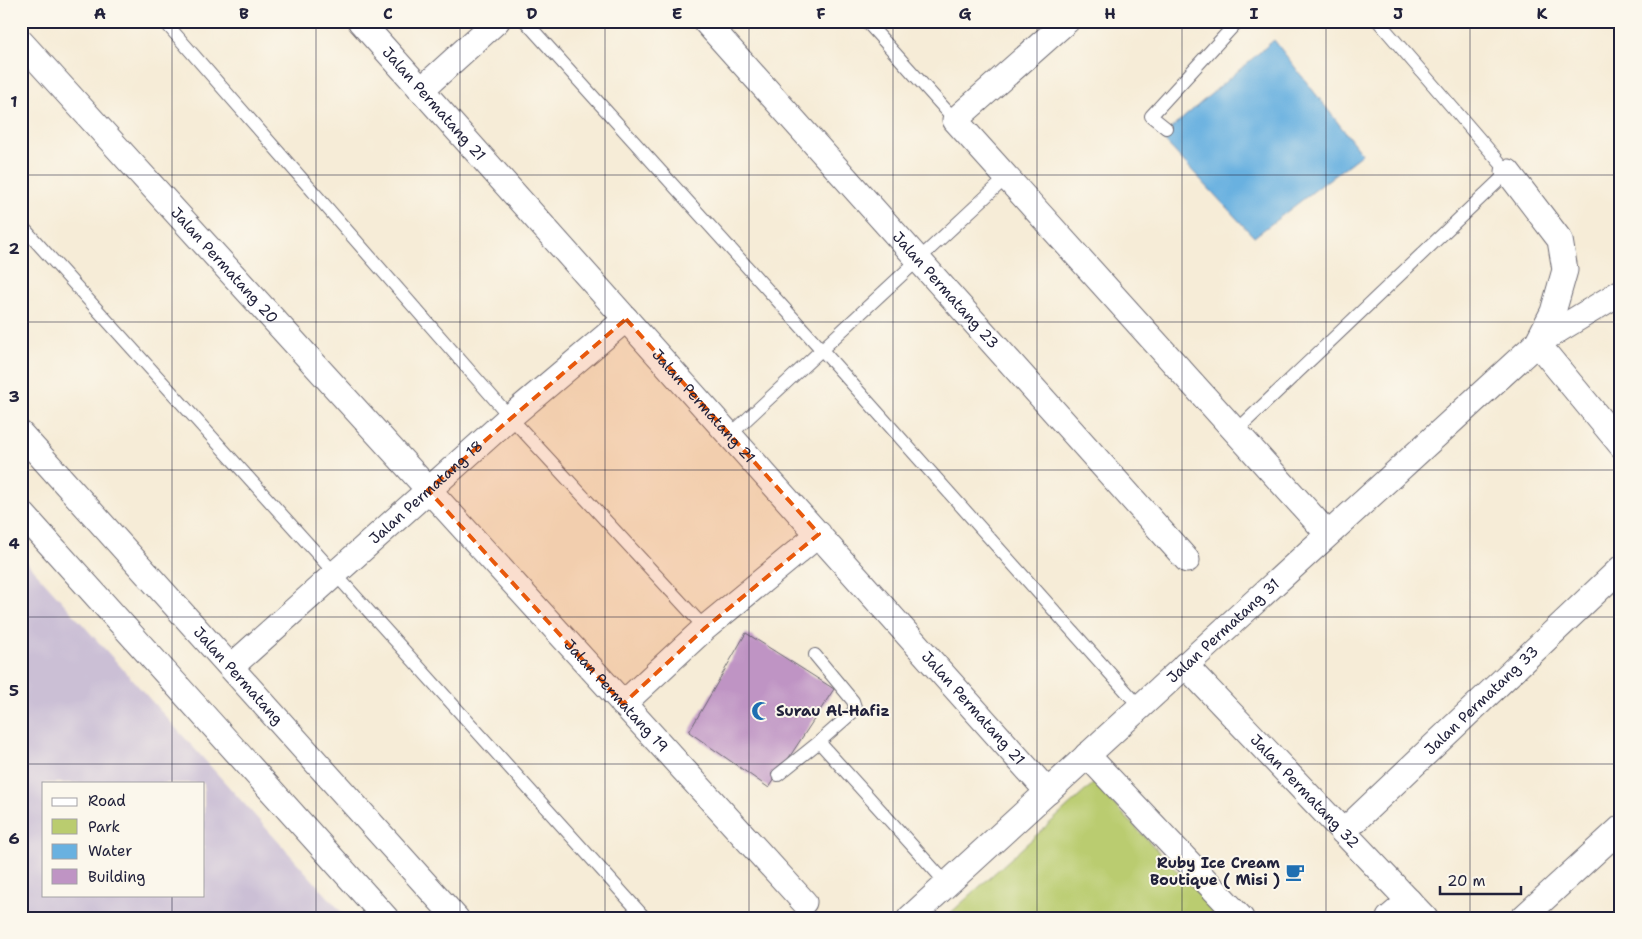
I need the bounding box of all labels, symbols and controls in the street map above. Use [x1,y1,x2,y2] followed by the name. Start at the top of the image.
[94,3,106,24] text: A
[239,3,249,24] text: B
[383,3,393,24] text: C
[526,3,538,24] text: D
[672,3,682,24] text: E
[816,3,826,24] text: F
[959,3,972,24] text: G
[1104,3,1116,24] text: H
[1250,3,1259,24] text: I
[1393,3,1403,24] text: J
[1537,3,1548,24] text: K
[378,43,490,165] street label: Jalan Permatang 21
[10,91,18,112] text: 1
[166,203,282,328] street label: Jalan Permatang 20
[888,227,1003,353] street label: Jalan Permatang 23
[8,238,20,259] text: 2
[647,345,760,467] street label: Jalan Permatang 21
[8,386,20,407] text: 3
[365,436,487,549] street label: Jalan Permatang 18
[8,533,20,554] text: 4
[1163,574,1284,687] street label: Jalan Permatang 31
[189,623,287,729] street label: Jalan Permatang
[559,635,673,756] street label: Jalan Permatang 19
[1420,641,1543,759] street label: Jalan Permatang 33
[917,647,1029,769] street label: Jalan Permatang 21
[9,680,19,701] text: 5
[750,700,772,722] mosque icon: Surau Al-Hafiz
[776,701,890,721] place label: Surau Al-Hafiz
[1246,730,1364,853] street label: Jalan Permatang 32
[42,782,205,896] legend
[88,791,126,811] text: Road
[88,817,120,837] text: Park
[8,828,20,849] text: 6
[88,841,132,861] text: Water
[1150,853,1280,890] place label: Ruby Ice Cream Boutique ( Misi )
[1284,861,1306,883] cafe icon: Ruby Ice Cream Boutique ( Misi )
[1440,864,1521,896] scale bar
[88,867,145,887] text: Building
[1447,871,1486,891] text: 20 m

